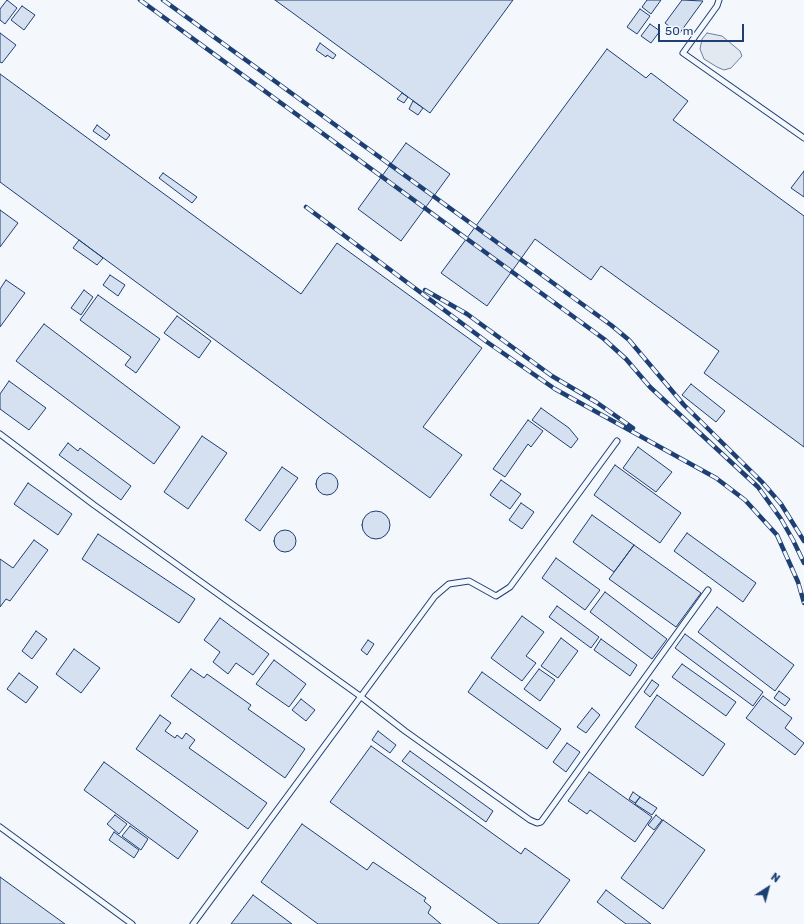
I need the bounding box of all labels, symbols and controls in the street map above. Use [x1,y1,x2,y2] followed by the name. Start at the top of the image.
[660,16,746,42] scale bar
[665,24,693,38] text: 50 m
[748,868,788,908] north arrow
[768,870,782,885] text: N

